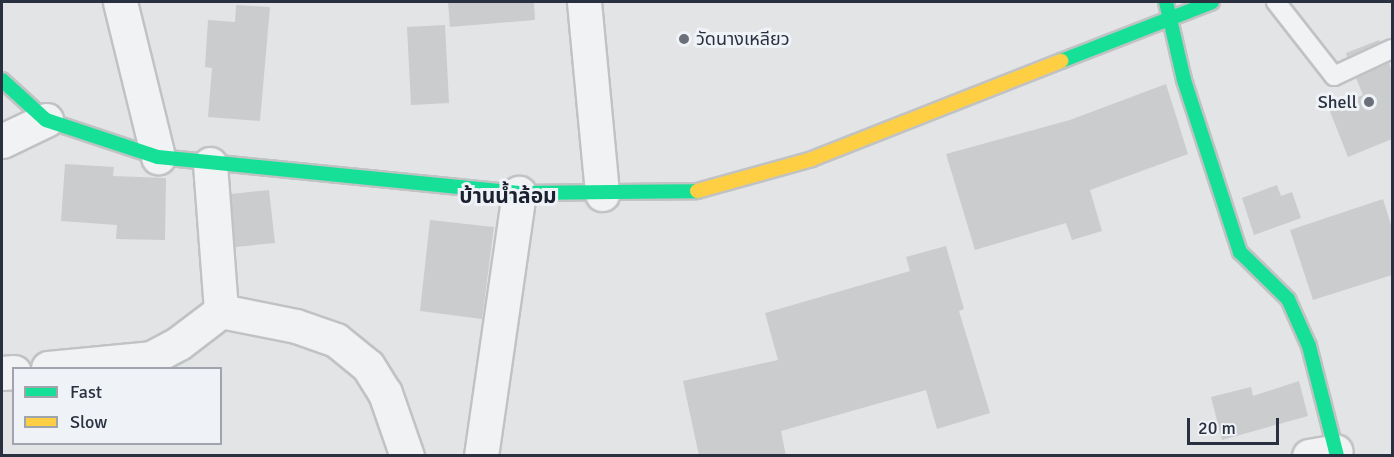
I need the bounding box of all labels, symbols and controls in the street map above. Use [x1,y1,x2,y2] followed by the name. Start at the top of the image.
[696,28,790,50] place label: วัดนางเหลียว
[677,32,691,46] marker: วัดนางเหลียว
[1318,91,1357,113] place label: Shell
[1362,95,1376,109] marker: Shell
[459,183,557,209] district label: บ้านน้ำล้อม
[12,367,222,445] legend
[70,381,102,403] text: Fast
[1190,406,1282,444] scale bar
[70,411,107,433] text: Slow
[1198,417,1236,439] text: 20 m

